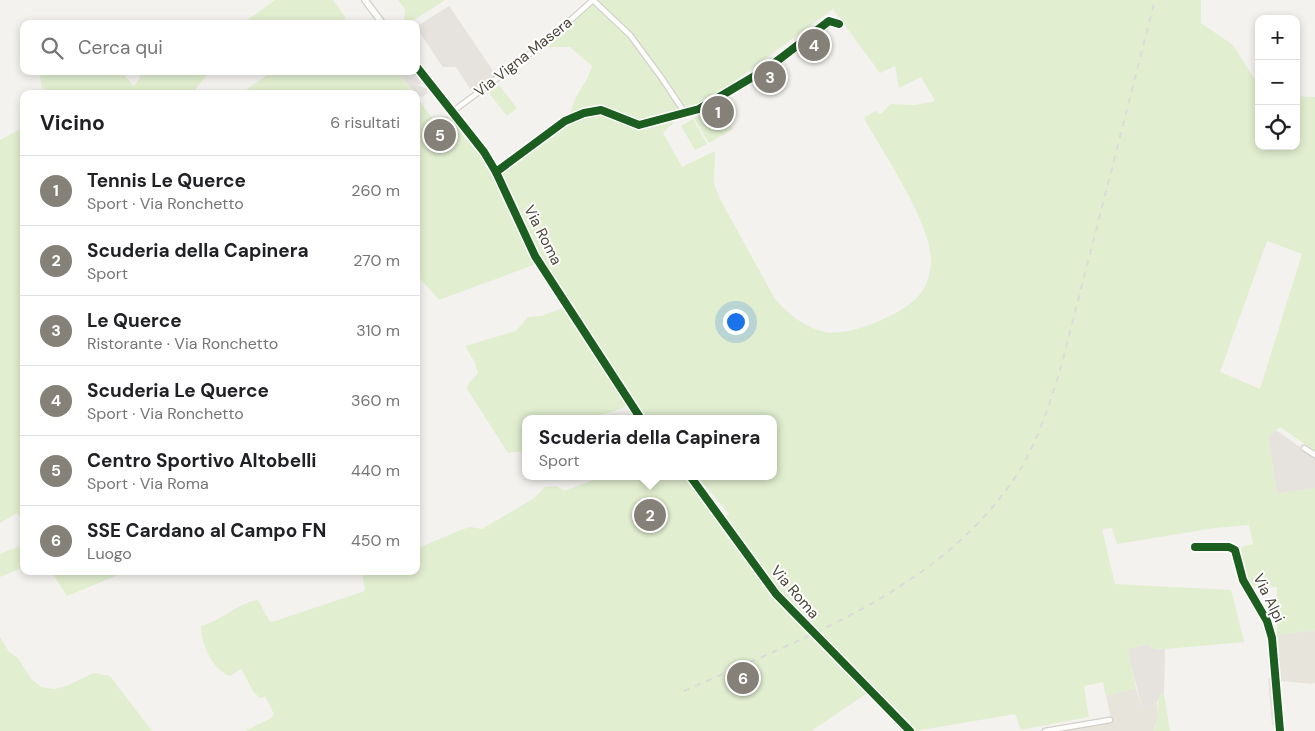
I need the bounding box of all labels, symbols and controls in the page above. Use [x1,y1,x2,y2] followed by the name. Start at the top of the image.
[470,12,576,102] street label: Via Vigna Masera
[1255,15,1300,150] map controls
[1255,15,1300,60] button: +
[20,20,420,75] search box
[798,26,830,64] pin: 4
[38,34,66,62] icon: search
[78,35,163,60] text: Cerca qui
[754,58,786,96] pin: 3
[1255,60,1300,105] button: −
[702,93,734,131] pin: 1
[1255,105,1300,150] button: locate
[40,109,105,137] text: Vicino
[330,112,400,133] text: 6 risultati
[424,116,456,154] pin: 5
[87,168,246,193] text: Tennis Le Querce
[53,180,59,201] text: 1
[351,180,400,201] text: 260 m
[87,193,244,214] text: Sport · Via Ronchetto
[519,202,567,268] street label: Via Roma
[87,238,309,263] text: Scuderia della Capinera
[51,250,61,271] text: 2
[353,250,400,271] text: 270 m
[87,263,128,284] text: Sport
[87,308,182,333] text: Le Querce
[723,309,749,335] your location
[51,320,61,341] text: 3
[356,320,400,341] text: 310 m
[87,333,278,354] text: Ristorante · Via Ronchetto
[87,378,269,403] text: Scuderia Le Querce
[51,390,61,411] text: 4
[351,390,400,411] text: 360 m
[87,403,244,424] text: Sport · Via Ronchetto
[522,415,777,480] popup
[539,425,760,450] text: Scuderia della Capinera
[87,448,317,473] text: Centro Sportivo Altobelli
[539,450,580,471] text: Sport
[51,460,61,481] text: 5
[351,460,400,481] text: 440 m
[87,473,209,494] text: Sport · Via Roma
[634,496,666,534] pin: 2
[87,518,326,543] text: SSE Cardano al Campo FN
[51,530,61,551] text: 6
[351,530,400,551] text: 450 m
[87,543,132,564] text: Luogo
[766,561,824,623] street label: Via Roma
[1249,570,1289,626] street label: Via Alpi
[727,659,759,697] pin: 6

